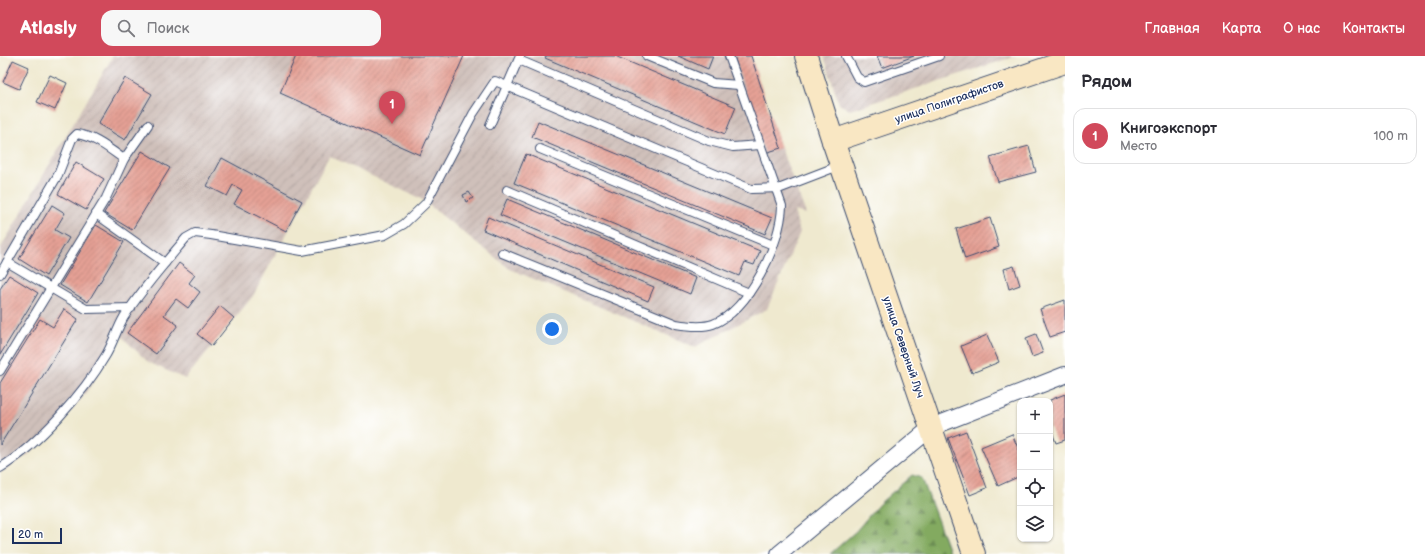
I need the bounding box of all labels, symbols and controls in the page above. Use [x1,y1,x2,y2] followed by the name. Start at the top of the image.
[101,10,381,46] search box
[20,17,77,40] text: Atlasly
[115,17,137,39] icon: search
[147,19,189,38] text: Поиск
[1145,20,1200,37] text: Главная
[1222,20,1261,37] text: Карта
[1283,20,1320,37] text: О нас
[1342,20,1405,37] text: Контакты
[1081,72,1132,92] text: Рядом
[893,77,1005,126] street label: улица Полиграфистов
[379,91,405,124] pin: 1
[1120,119,1217,138] text: Книгоэкспорт
[1092,128,1098,144] text: 1
[1373,128,1408,144] text: 100 m
[1120,138,1157,154] text: Место
[880,295,927,400] street label: улица Северный Луч
[542,319,562,339] your location
[1017,398,1053,542] map controls
[1017,398,1053,434] button: +
[1017,434,1053,470] button: −
[1017,470,1053,506] button: locate
[1017,506,1053,542] button: layers
[12,526,62,545] scale bar
[18,528,43,541] text: 20 m

